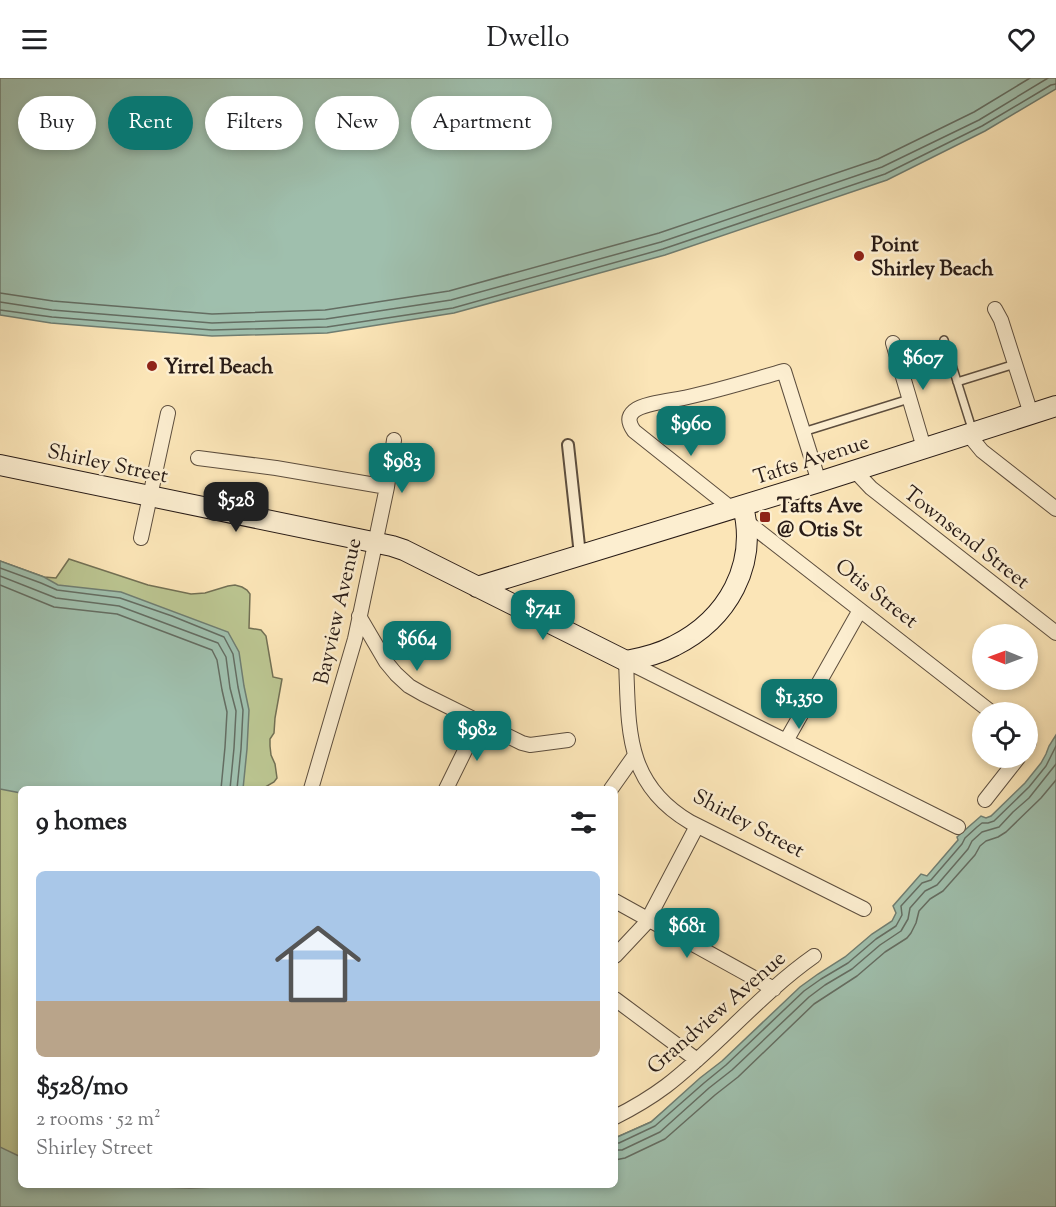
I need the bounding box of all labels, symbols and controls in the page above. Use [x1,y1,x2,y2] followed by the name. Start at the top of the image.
[487,20,569,59] text: Dwello
[18,23,51,56] icon: menu
[1005,23,1038,56] icon: heart
[18,96,96,150] chip: Buy
[108,96,193,150] chip: Rent
[205,96,303,150] chip: Filters
[315,96,399,150] chip: New
[411,96,552,150] chip: Apartment
[871,231,994,285] place label: Point Shirley Beach
[852,249,866,263] marker: Point Shirley Beach
[887,340,959,391] pin: $607
[902,345,944,374] text: $607
[164,353,274,383] place label: Yirrel Beach
[145,359,159,373] marker: Yirrel Beach
[655,406,727,457] pin: $960
[671,411,711,440] text: $960
[750,428,873,494] street label: Tafts Avenue
[44,438,171,492] street label: Shirley Street
[366,443,438,494] pin: $983
[383,448,421,477] text: $983
[896,480,1035,597] street label: Townsend Street
[200,482,272,533] pin: $528
[218,487,254,516] text: $528
[777,492,863,546] place label: Tafts Ave @ Otis St
[758,510,772,524] marker: Tafts Ave @ Otis St
[307,535,370,688] street label: Bayview Avenue
[828,553,924,637] street label: Otis Street
[507,590,579,641] pin: $741
[525,595,561,624] text: $741
[381,621,453,672] pin: $664
[972,624,1038,690] north arrow
[972,624,1038,768] map controls
[397,626,437,655] text: $664
[750,679,848,730] pin: $1,350
[775,684,823,713] text: $1,350
[972,702,1038,768] button: locate
[441,711,513,762] pin: $982
[457,716,497,745] text: $982
[687,783,809,867] street label: Shirley Street
[36,804,127,841] text: 9 homes
[567,806,600,839] icon: filters
[651,908,723,959] pin: $681
[264,910,372,1018] icon: home
[668,913,706,942] text: $681
[641,945,793,1082] street label: Grandview Avenue
[36,1069,128,1106] text: $528/mo
[36,1106,161,1135] text: 2 rooms · 52 m²
[36,1135,153,1164] text: Shirley Street

